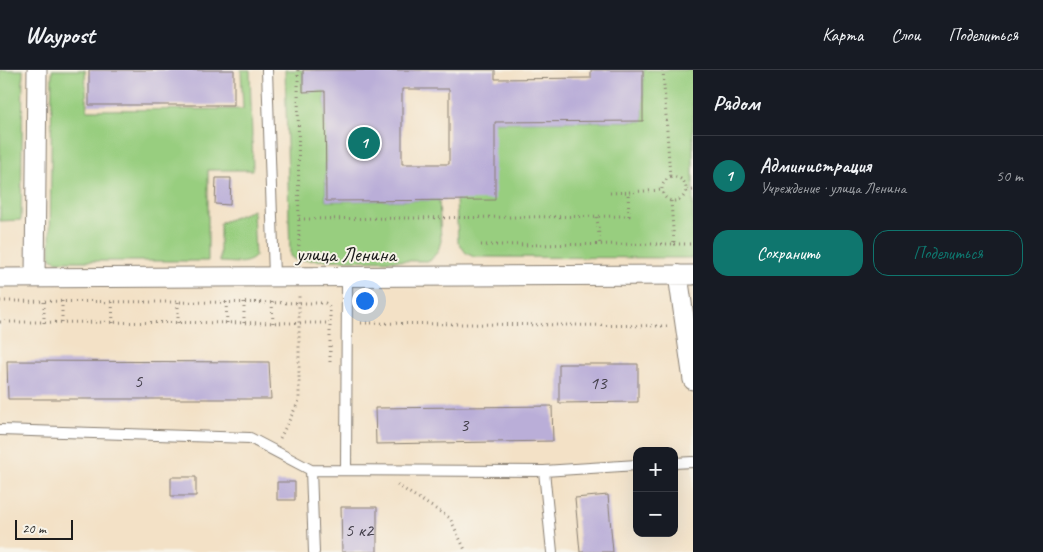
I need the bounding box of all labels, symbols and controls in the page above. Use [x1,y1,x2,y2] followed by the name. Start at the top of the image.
[25,20,95,50] text: Waypost
[822,24,863,46] text: Карта
[891,24,920,46] text: Слои
[948,24,1018,46] text: Поделиться
[713,90,760,116] text: Рядом
[348,124,380,162] pin: 1
[760,154,871,178] text: Администрация
[725,166,733,186] text: 1
[996,166,1023,186] text: 50 m
[760,178,906,198] text: Учреждение · улица Ленина
[713,230,863,276] button: Сохранить
[873,230,1023,276] button: Поделиться
[294,241,398,267] street label: улица Ленина
[352,288,378,314] your location
[134,369,144,393] house number: 5
[589,371,608,395] house number: 13
[460,413,470,437] house number: 3
[633,447,678,537] map controls
[633,447,678,492] button: +
[633,492,678,537] button: −
[15,517,72,540] scale bar
[345,518,375,542] house number: 5 к2
[22,520,46,537] text: 20 m

